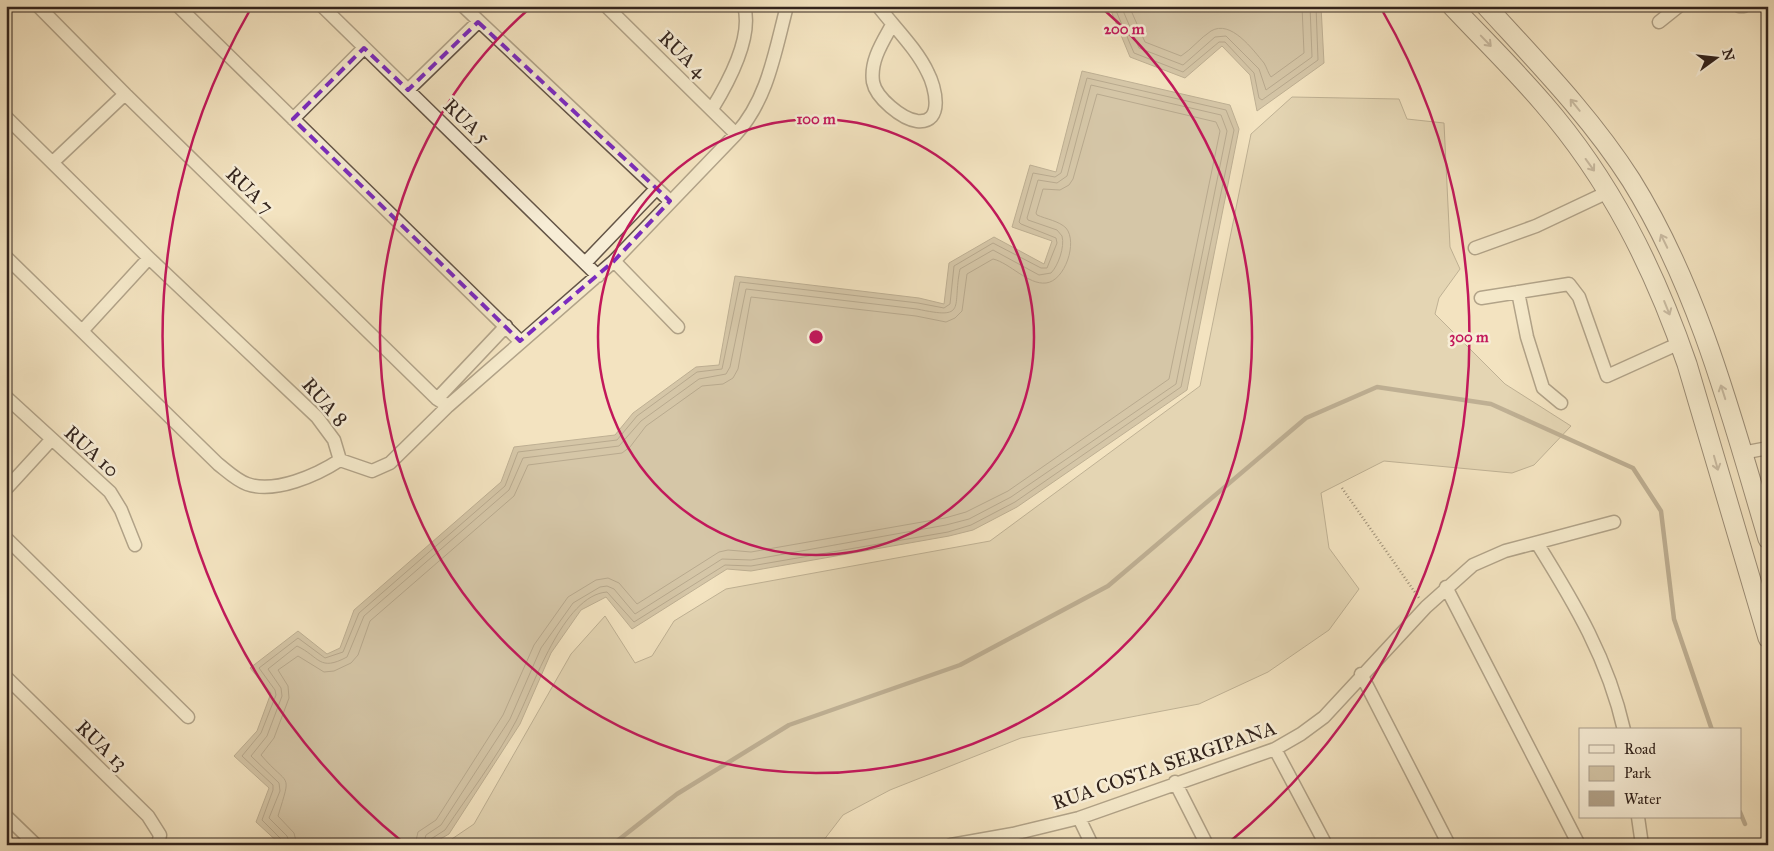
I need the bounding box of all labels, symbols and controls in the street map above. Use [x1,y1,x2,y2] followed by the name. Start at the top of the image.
[1104,20,1145,38] text: 200 m
[654,25,713,83] street label: RUA 4
[1692,32,1742,82] north arrow
[1480,35,1492,48] one-way arrow
[1718,47,1738,63] text: N
[439,93,495,149] street label: RUA 5
[1570,99,1581,112] one-way arrow
[796,110,836,128] text: 100 m
[1585,158,1595,172] one-way arrow
[221,162,279,218] street label: RUA 7
[1659,234,1668,249] one-way arrow
[1663,300,1672,315] one-way arrow
[807,328,825,346] centre of rings
[1449,328,1489,347] text: 300 m
[297,373,353,431] street label: RUA 8
[1717,385,1727,401] one-way arrow
[60,420,124,482] street label: RUA 10
[1711,454,1721,470] one-way arrow
[71,715,133,775] street label: RUA 13
[1049,715,1280,815] street label: RUA COSTA SERGIPANA
[1579,728,1742,818] legend
[1624,740,1656,758] text: Road
[1624,764,1651,782] text: Park
[1624,790,1661,808] text: Water

